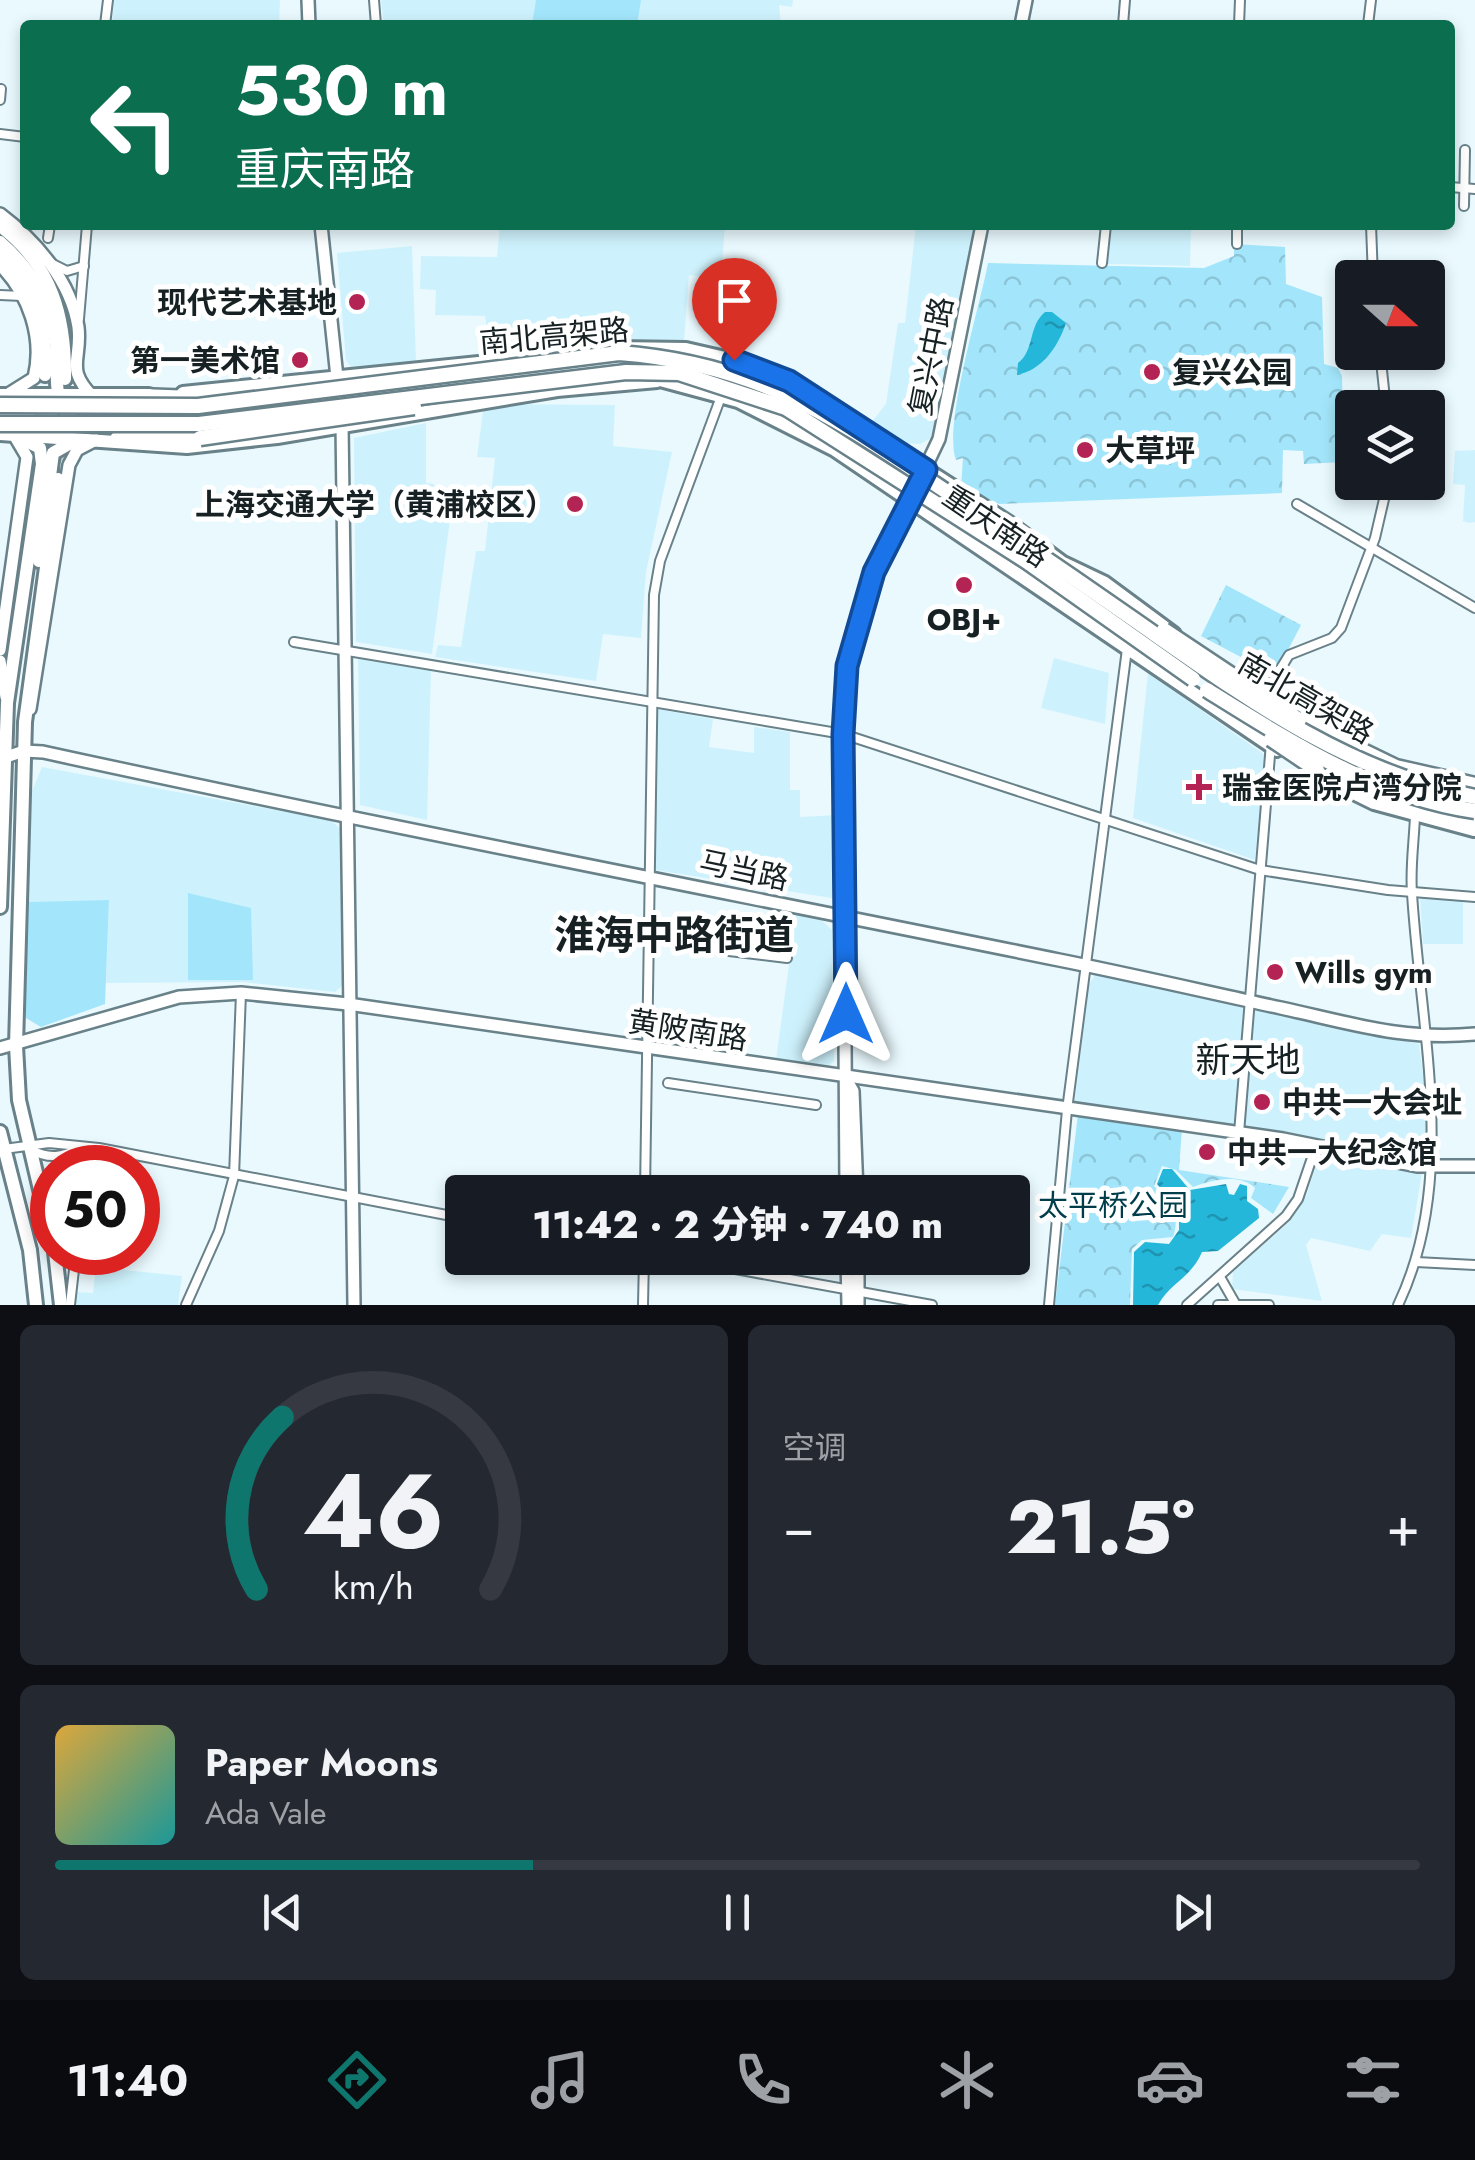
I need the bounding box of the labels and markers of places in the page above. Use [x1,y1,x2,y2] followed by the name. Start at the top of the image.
[692,258,777,361] pin
[157,281,337,324] place label: 现代艺术基地
[346,291,368,313] marker: 现代艺术基地
[130,339,280,382] place label: 第一美术馆
[289,349,311,371] marker: 第一美术馆
[1172,351,1292,394] place label: 复兴公园
[1141,361,1163,383] marker: 复兴公园
[1105,429,1195,472] place label: 大草坪
[1074,439,1096,461] marker: 大草坪
[195,483,555,526] place label: 上海交通大学（黄浦校区）
[564,493,586,515] marker: 上海交通大学（黄浦校区）
[953,574,975,596] marker: OBJ+
[927,598,1001,641] place label: OBJ+
[1222,766,1462,809] place label: 瑞金医院卢湾分院
[1186,774,1212,800] marker: 瑞金医院卢湾分院
[1295,951,1433,994] place label: Wills gym
[1264,961,1286,983] marker: Wills gym
[1282,1081,1462,1124] place label: 中共一大会址
[1251,1091,1273,1113] marker: 中共一大会址
[1227,1131,1437,1174] place label: 中共一大纪念馆
[1196,1141,1218,1163] marker: 中共一大纪念馆

